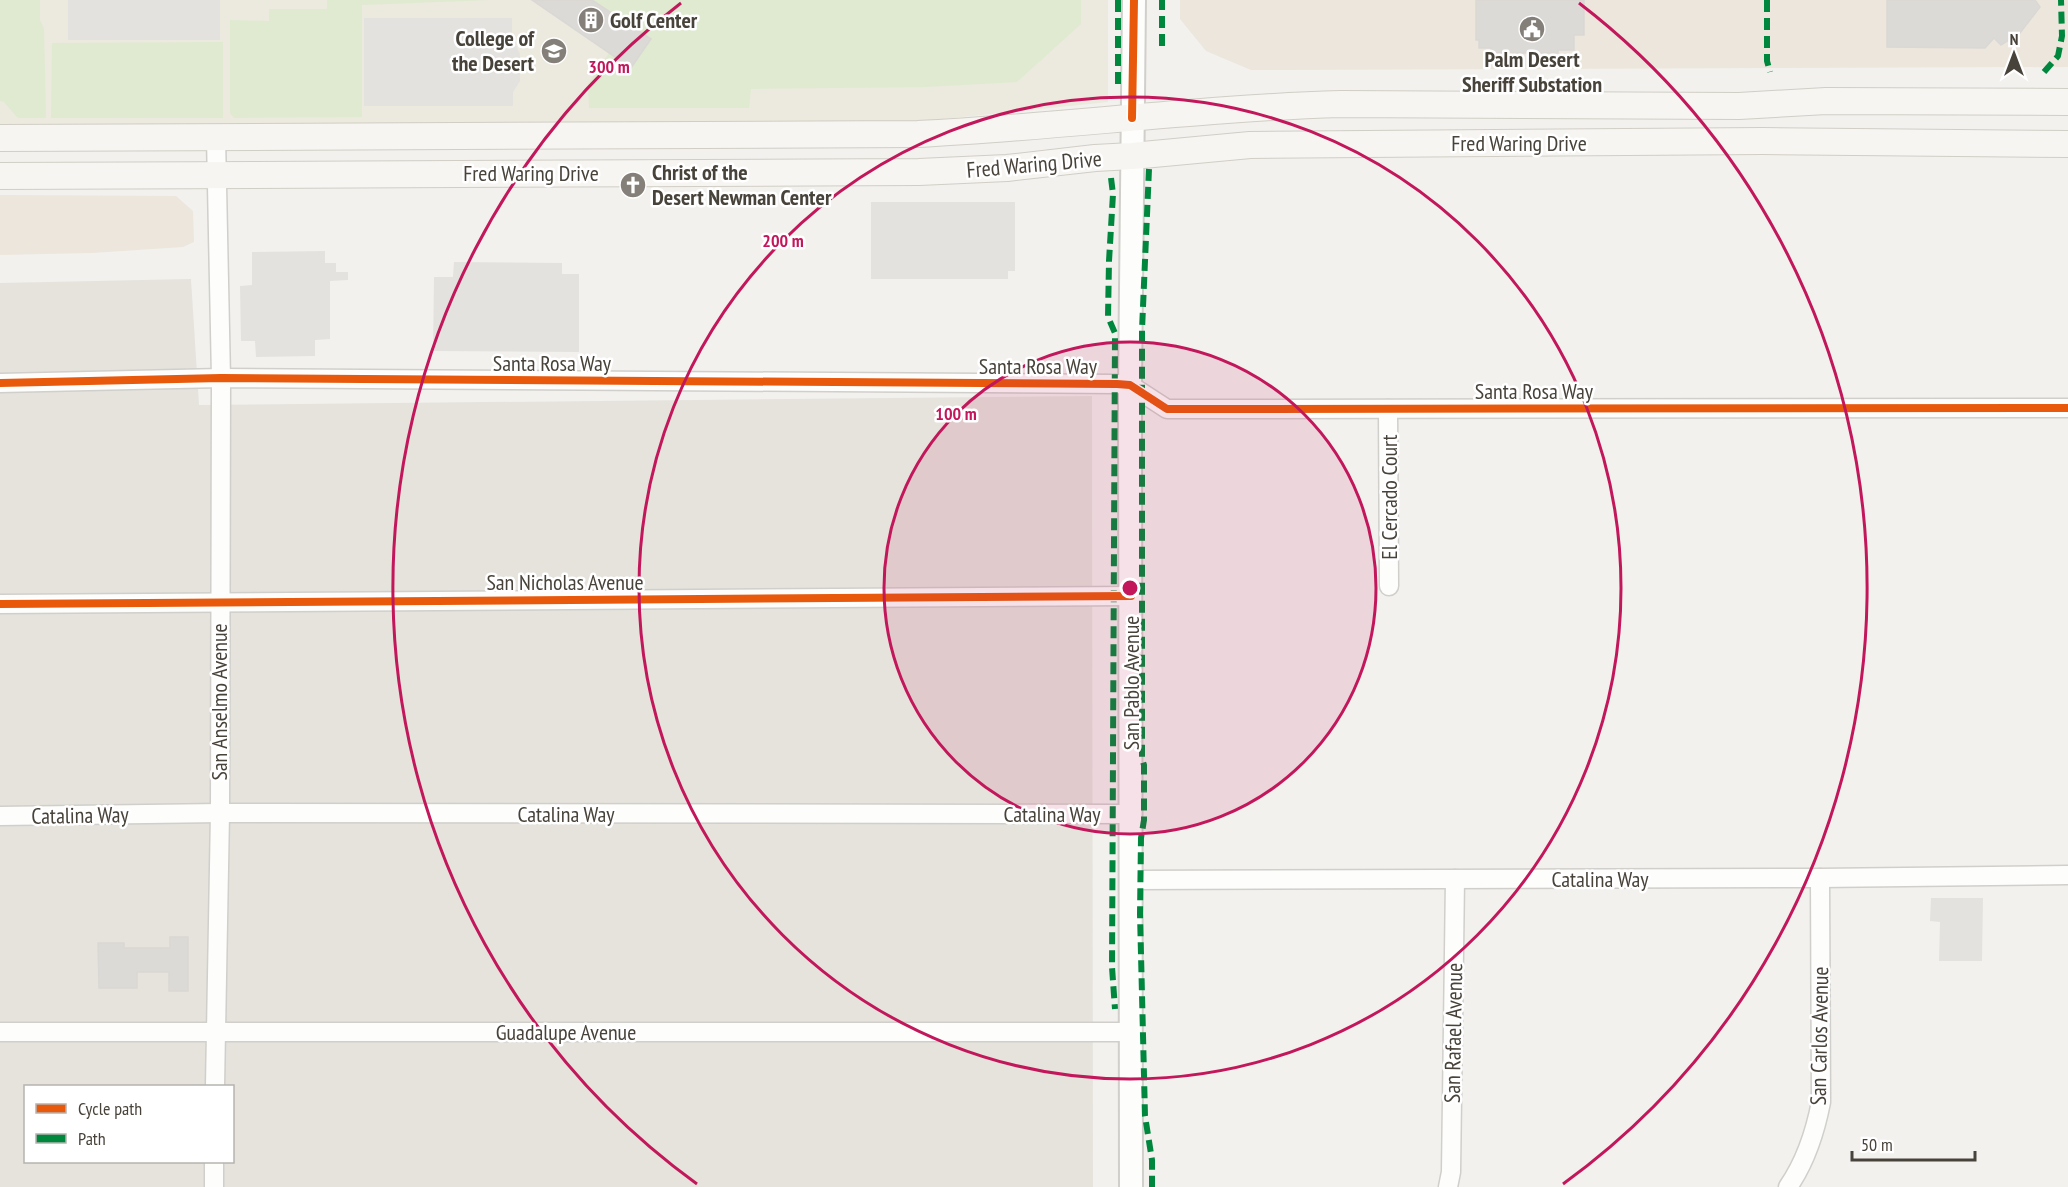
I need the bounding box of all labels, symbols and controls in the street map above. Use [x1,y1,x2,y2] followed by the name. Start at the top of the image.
[576,5,606,35] building icon: Golf Center
[610,6,698,34] place label: Golf Center
[1517,14,1547,44] public building icon: Palm Desert Sheriff Substation
[452,24,535,77] place label: College of the Desert
[1984,24,2044,84] north arrow
[2010,29,2018,49] text: N
[539,36,569,66] school or university icon: College of the Desert
[1462,45,1602,98] place label: Palm Desert Sheriff Substation
[588,55,630,78] text: 300 m
[1451,129,1587,157] street label: Fred Waring Drive
[965,144,1103,184] street label: Fred Waring Drive
[652,158,832,211] place label: Christ of the Desert Newman Center
[463,159,599,187] street label: Fred Waring Drive
[618,170,648,200] church icon: Christ of the Desert Newman Center
[762,229,804,252] text: 200 m
[493,349,612,377] street label: Santa Rosa Way
[979,352,1098,380] street label: Santa Rosa Way
[1475,377,1594,405] street label: Santa Rosa Way
[935,402,977,425] text: 100 m
[1375,434,1403,560] street label: El Cercado Court
[486,568,644,596] street label: San Nicholas Avenue
[1120,578,1140,598] centre of rings
[1117,616,1145,750] street label: San Pablo Avenue
[205,623,233,781] street label: San Anselmo Avenue
[31,800,130,830] street label: Catalina Way
[517,800,615,828] street label: Catalina Way
[1003,800,1101,828] street label: Catalina Way
[1551,865,1649,893] street label: Catalina Way
[1438,963,1468,1103] street label: San Rafael Avenue
[1804,966,1834,1106] street label: San Carlos Avenue
[496,1018,636,1046] street label: Guadalupe Avenue
[24,1085,234,1163] legend
[78,1097,142,1120] text: Cycle path
[1852,1124,1975,1162] scale bar
[78,1127,106,1150] text: Path
[1861,1133,1893,1156] text: 50 m

